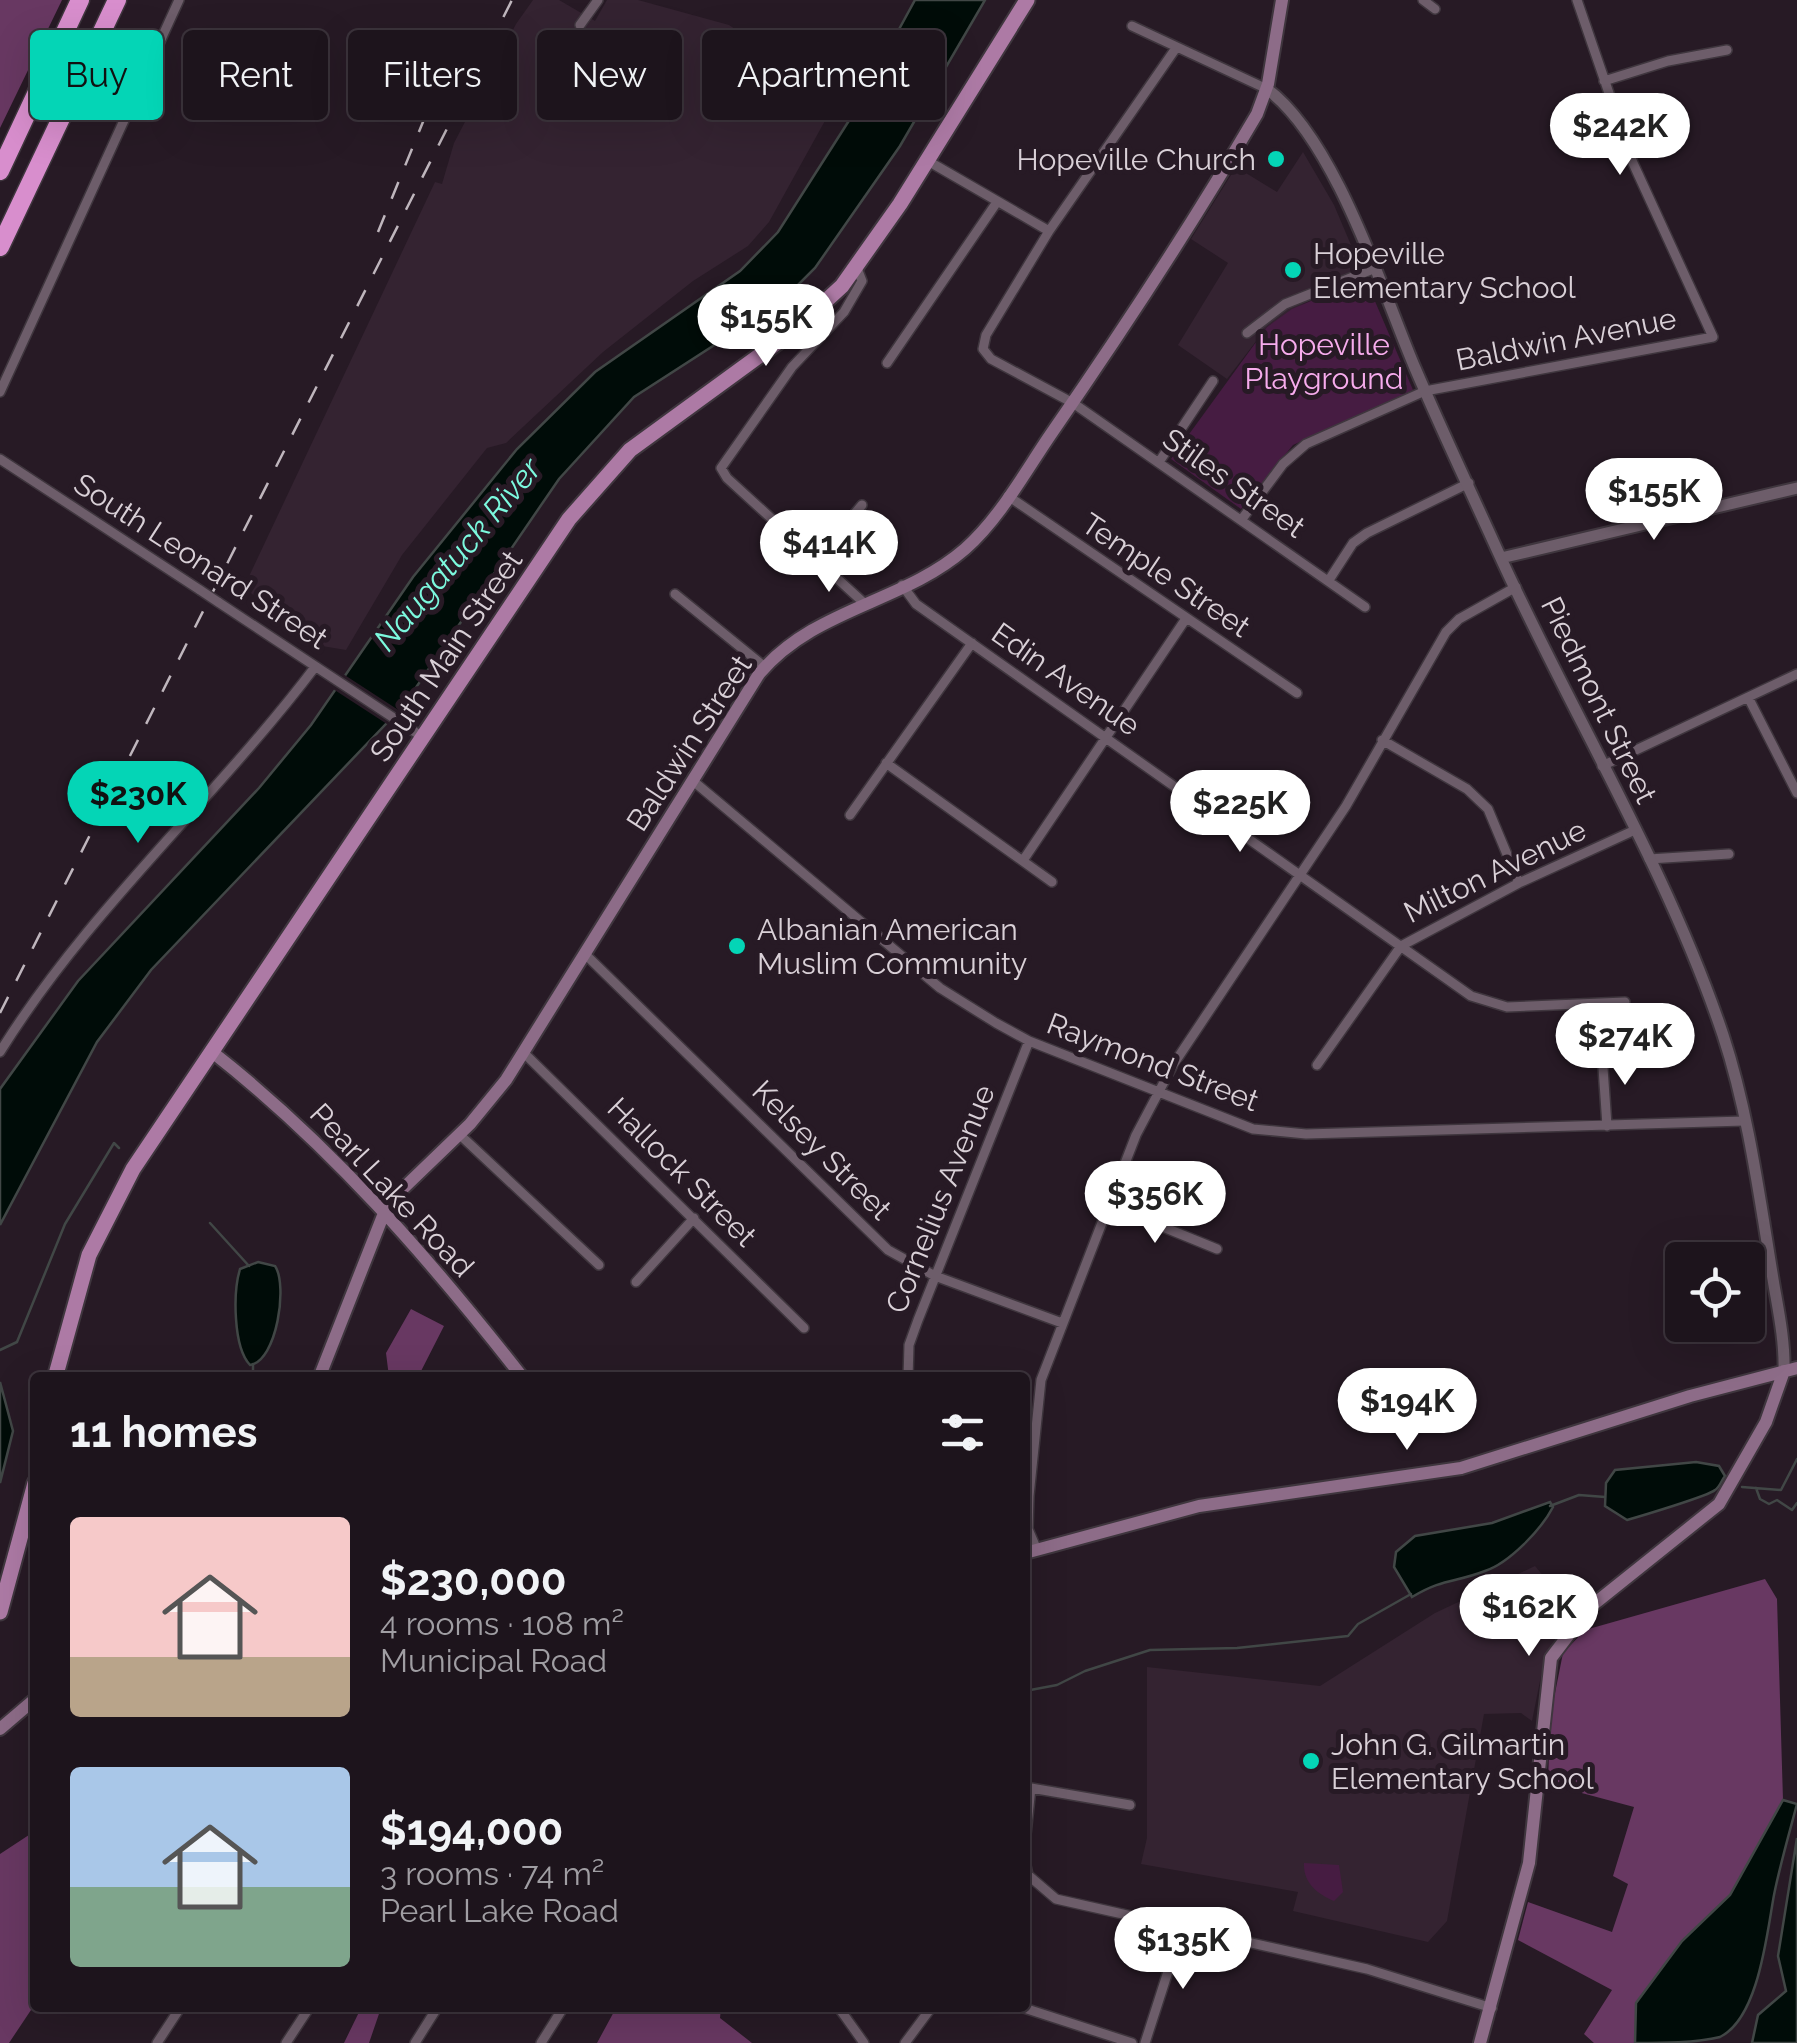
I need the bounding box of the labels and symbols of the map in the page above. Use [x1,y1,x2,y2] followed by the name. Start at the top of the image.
[1550,93,1690,178] pin: $242K
[1017,142,1256,177] place label: Hopeville Church
[1265,148,1287,170] marker: Hopeville Church
[1313,236,1576,305] place label: Hopeville Elementary School
[1282,259,1304,281] marker: Hopeville Elementary School
[696,284,836,369] pin: $155K
[1453,300,1679,378] street label: Baldwin Avenue
[1245,327,1403,396] park label: Hopeville Playground
[1156,421,1312,545] street label: Stiles Street
[366,450,549,658] water label: Naugatuck River
[1584,458,1724,543] pin: $155K
[68,466,334,656] street label: South Leonard Street
[1075,506,1257,644] street label: Temple Street
[759,510,899,595] pin: $414K
[363,544,529,768] street label: South Main Street
[1534,591,1664,809] street label: Piedmont Street
[985,615,1147,743] street label: Edin Avenue
[619,649,759,837] street label: Baldwin Street
[68,761,208,846] pin: $230K
[1170,770,1310,855] pin: $225K
[1398,812,1592,930] street label: Milton Avenue
[757,912,1027,981] place label: Albanian American Muslim Community
[726,935,748,957] marker: Albanian American Muslim Community
[1555,1003,1695,1088] pin: $274K
[1042,1006,1264,1118] street label: Raymond Street
[745,1073,899,1227] street label: Kelsey Street
[878,1080,1002,1318] street label: Cornelius Avenue
[600,1090,764,1254] street label: Hallock Street
[303,1096,481,1284] street label: Pearl Lake Road
[1085,1161,1225,1246] pin: $356K
[1337,1368,1477,1453] pin: $194K
[1459,1574,1599,1659] pin: $162K
[1331,1727,1594,1796] place label: John G. Gilmartin Elementary School
[1300,1750,1322,1772] marker: John G. Gilmartin Elementary School
[1113,1907,1253,1992] pin: $135K

